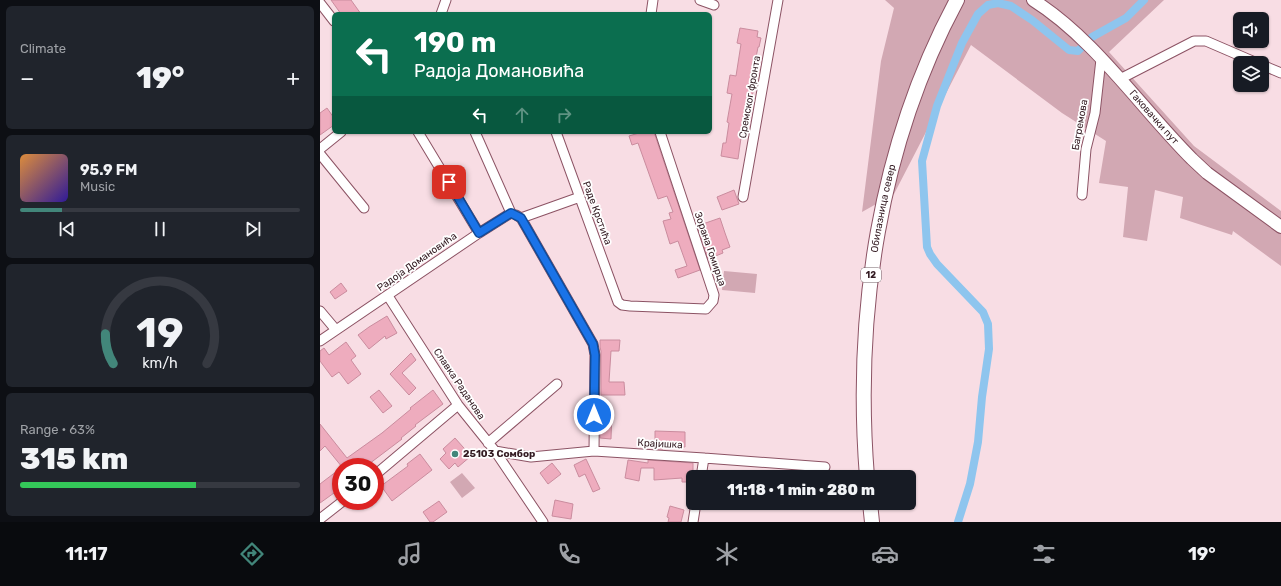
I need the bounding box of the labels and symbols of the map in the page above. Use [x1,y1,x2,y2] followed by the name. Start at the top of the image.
[737,55,763,139] street label: Сремског фронта
[1127,88,1181,147] street label: Гаковачки пут
[1070,99,1090,151] street label: Багремова
[868,163,898,253] street label: Обилазница север
[432,165,466,199] pin
[580,180,614,246] street label: Раде Крстића
[692,210,728,288] street label: Зорана Гомирца
[375,230,459,294] street label: Радоја Домановића
[861,268,881,282] road number: 12
[431,346,487,422] street label: Славка Раданова
[573,394,615,436] position arrow
[637,437,683,451] street label: Крајишка
[463,448,535,460] place label: 25103 Сомбор
[450,449,460,459] marker: 25103 Сомбор
[332,458,384,510] speed limit sign: 30

